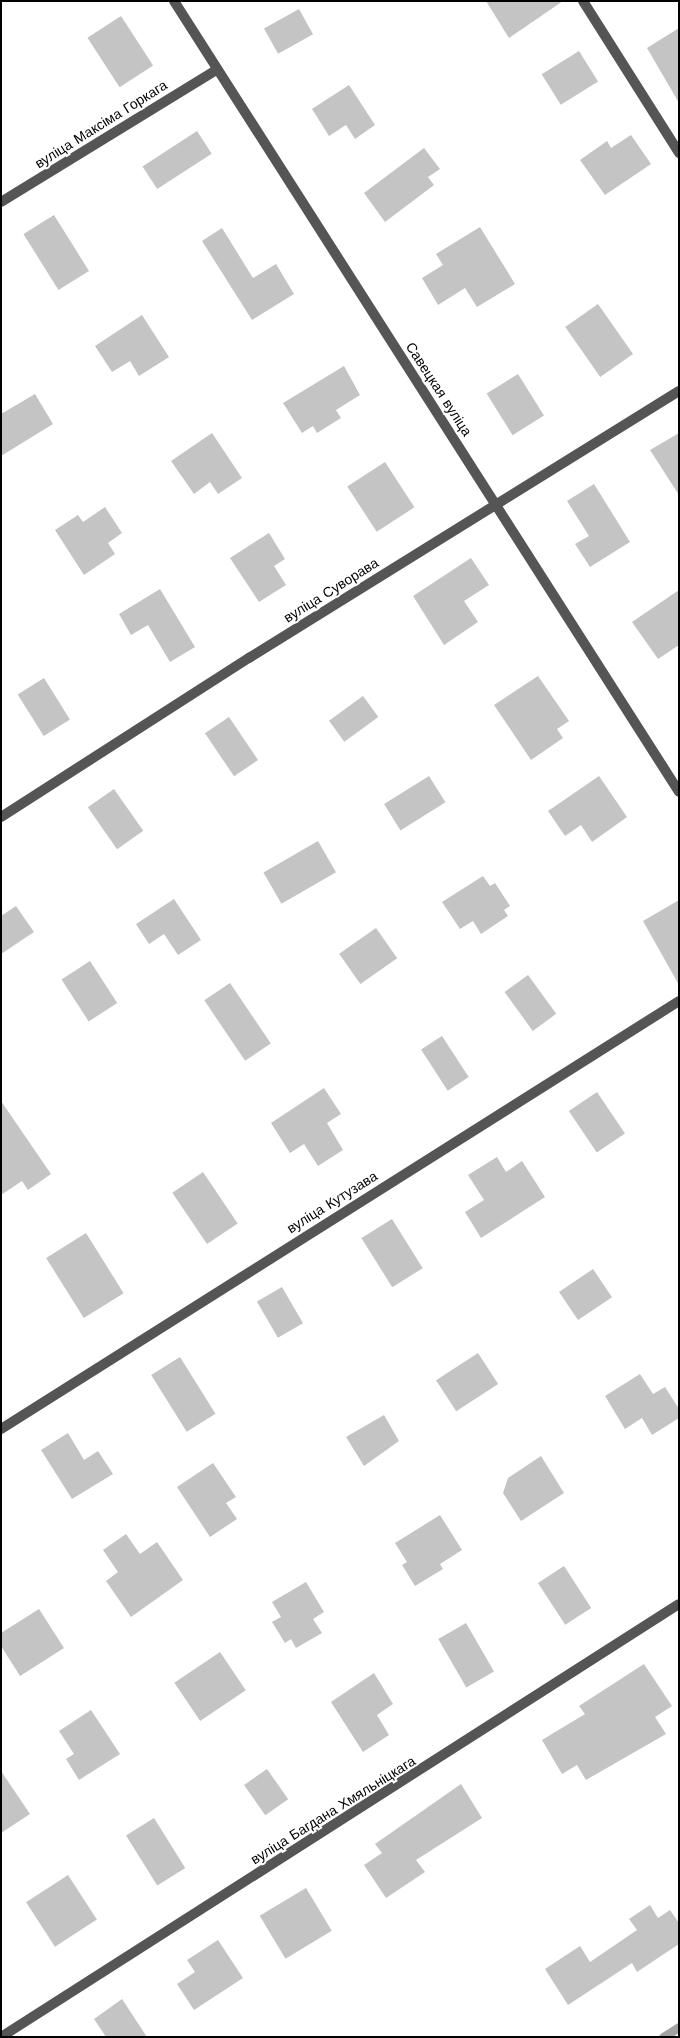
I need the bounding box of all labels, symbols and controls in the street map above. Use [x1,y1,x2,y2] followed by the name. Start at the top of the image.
[32,76,170,172] street label: вуліца Максіма Горкага
[402,339,476,439] street label: Савецкая вуліца
[281,554,381,626] street label: вуліца Суворава
[284,1167,380,1237] street label: вуліца Кутузава
[248,1752,418,1868] street label: вуліца Багдана Хмяльніцкага

